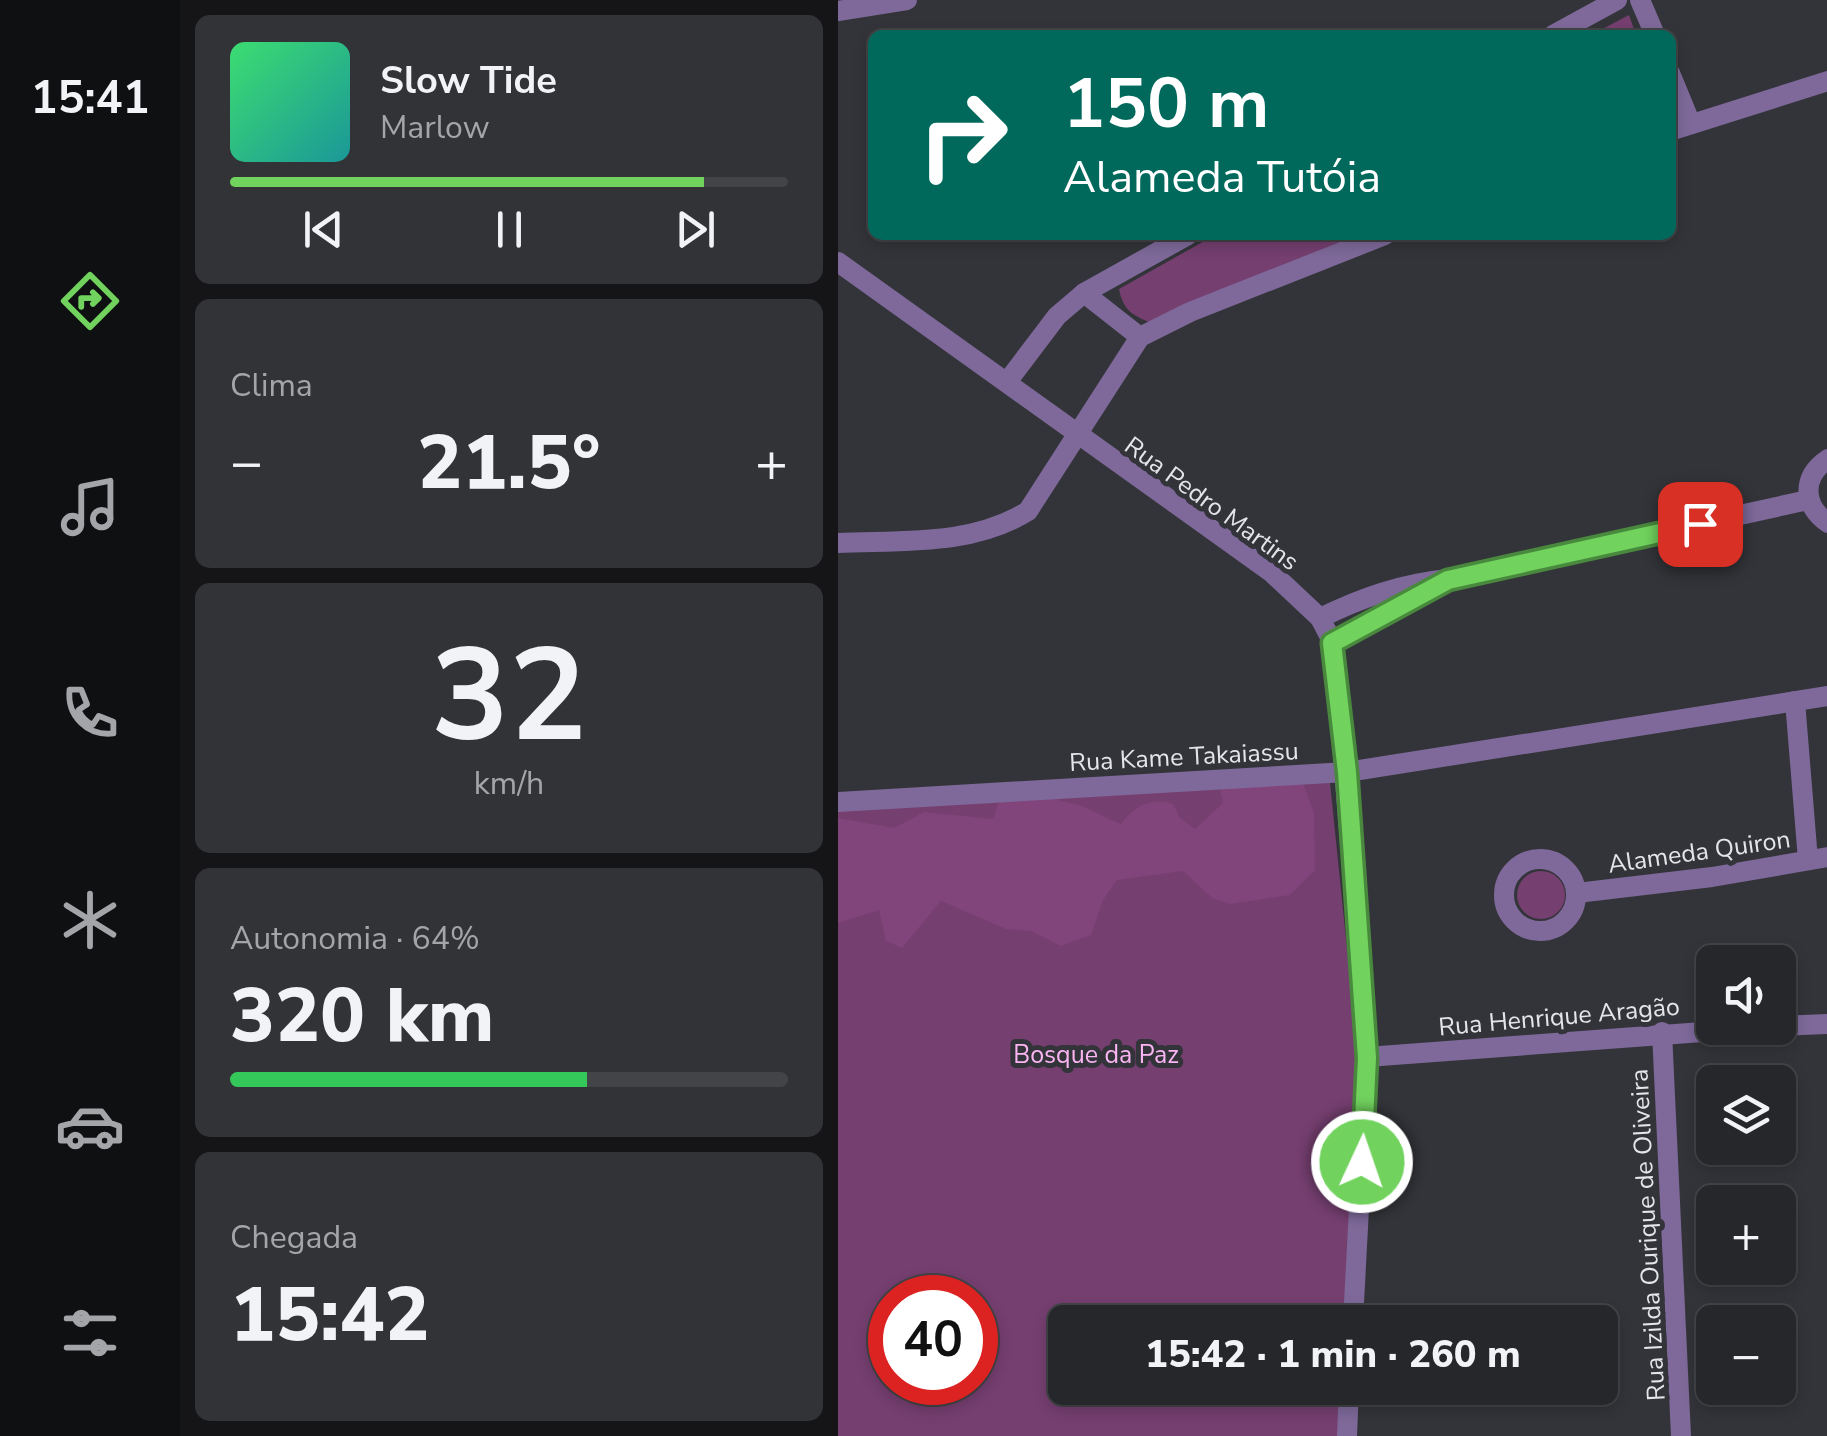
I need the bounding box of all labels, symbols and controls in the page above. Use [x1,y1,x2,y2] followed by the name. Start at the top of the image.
[380,55,557,106] text: Slow Tide
[1063,56,1269,152] text: 150 m
[30,68,150,129] text: 15:41
[898,70,1028,200] icon: right
[380,106,490,149] text: Marlow
[1063,147,1381,208] text: Alameda Tutóia
[296,202,351,257] icon: previous
[482,202,537,257] icon: pause
[668,202,723,257] icon: next
[55,266,125,336] icon: directions
[230,364,313,407] text: Clima
[417,412,601,514] text: 21.5°
[230,425,263,500] text: −
[755,425,788,500] text: +
[1117,429,1305,579] street label: Rua Pedro Martins
[55,472,125,542] icon: music
[1658,482,1743,567] pin
[1673,497,1728,552] icon: arrive
[431,608,587,785] text: 32
[55,678,125,748] icon: phone
[1069,734,1300,780] street label: Rua Kame Takaiassu
[474,762,544,805] text: km/h
[1606,822,1792,882] street label: Alameda Quiron
[55,885,125,955] icon: climate
[230,917,480,960] text: Autonomia · 64%
[1696,945,1796,1405] map controls
[1696,945,1796,1045] button: sound
[230,965,494,1067] text: 320 km
[1437,990,1681,1044] street label: Rua Henrique Aragão
[1013,1038,1179,1072] park label: Bosque da Paz
[1696,1065,1796,1165] button: layers
[1622,1068,1674,1402] street label: Rua Izilda Ourique de Oliveira
[55,1091,125,1161] icon: car
[1310,1110,1414,1214] position arrow
[1696,1185,1796,1285] button: +
[230,1216,358,1259] text: Chegada
[230,1264,430,1366] text: 15:42
[868,1275,998,1405] speed limit sign: 40
[55,1298,125,1368] icon: filters
[1696,1305,1796,1405] button: −
[1145,1329,1521,1380] text: 15:42 · 1 min · 260 m

